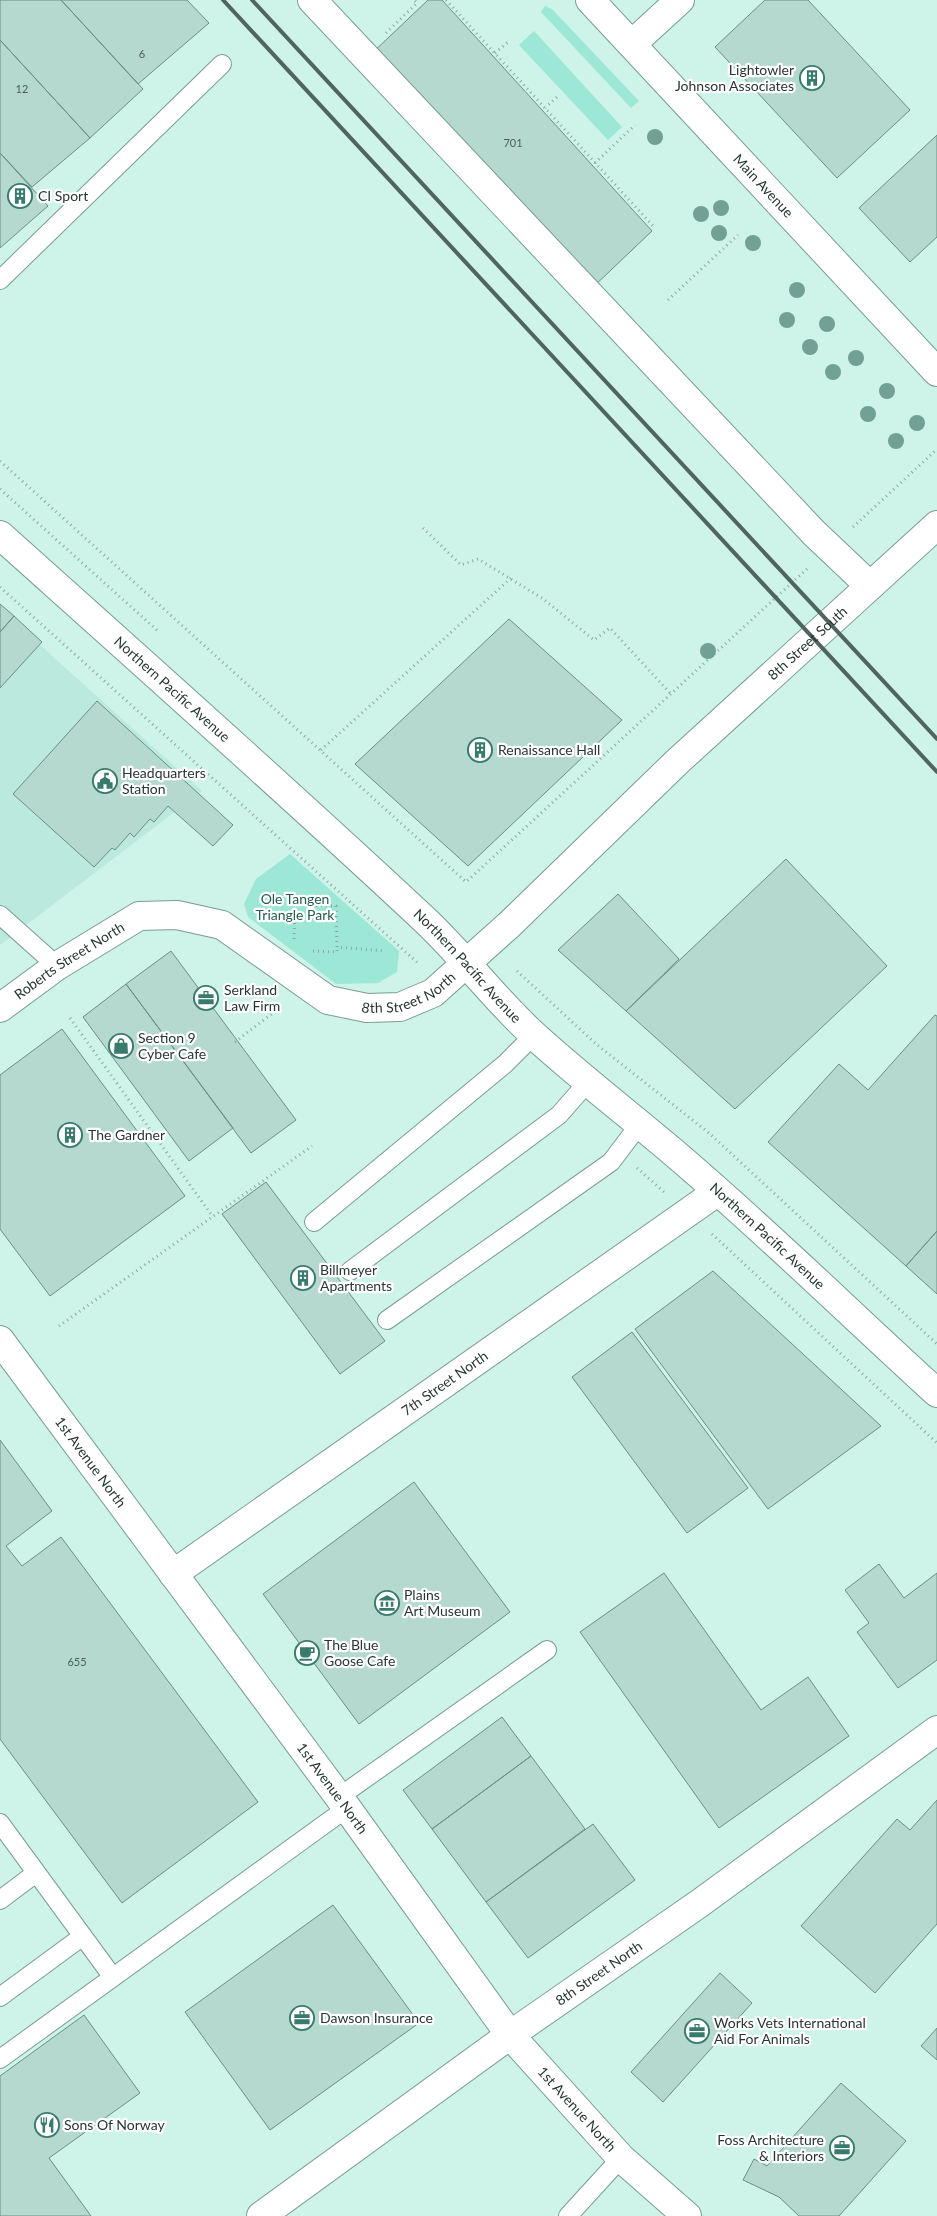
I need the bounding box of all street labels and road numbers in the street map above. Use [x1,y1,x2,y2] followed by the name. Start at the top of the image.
[730,150,797,221] street label: Main Avenue
[764,602,850,683] street label: 8th Street South
[111,632,234,745] street label: Northern Pacific Avenue
[410,905,525,1026] street label: Northern Pacific Avenue
[11,918,127,1003] street label: Roberts Street North
[360,968,459,1016] street label: 8th Street North
[707,1179,829,1292] street label: Northern Pacific Avenue
[398,1347,491,1419] street label: 7th Street North
[52,1413,130,1511] street label: 1st Avenue North
[294,1739,372,1837] street label: 1st Avenue North
[552,1937,645,2009] street label: 8th Street North
[535,2063,620,2155] street label: 1st Avenue North

